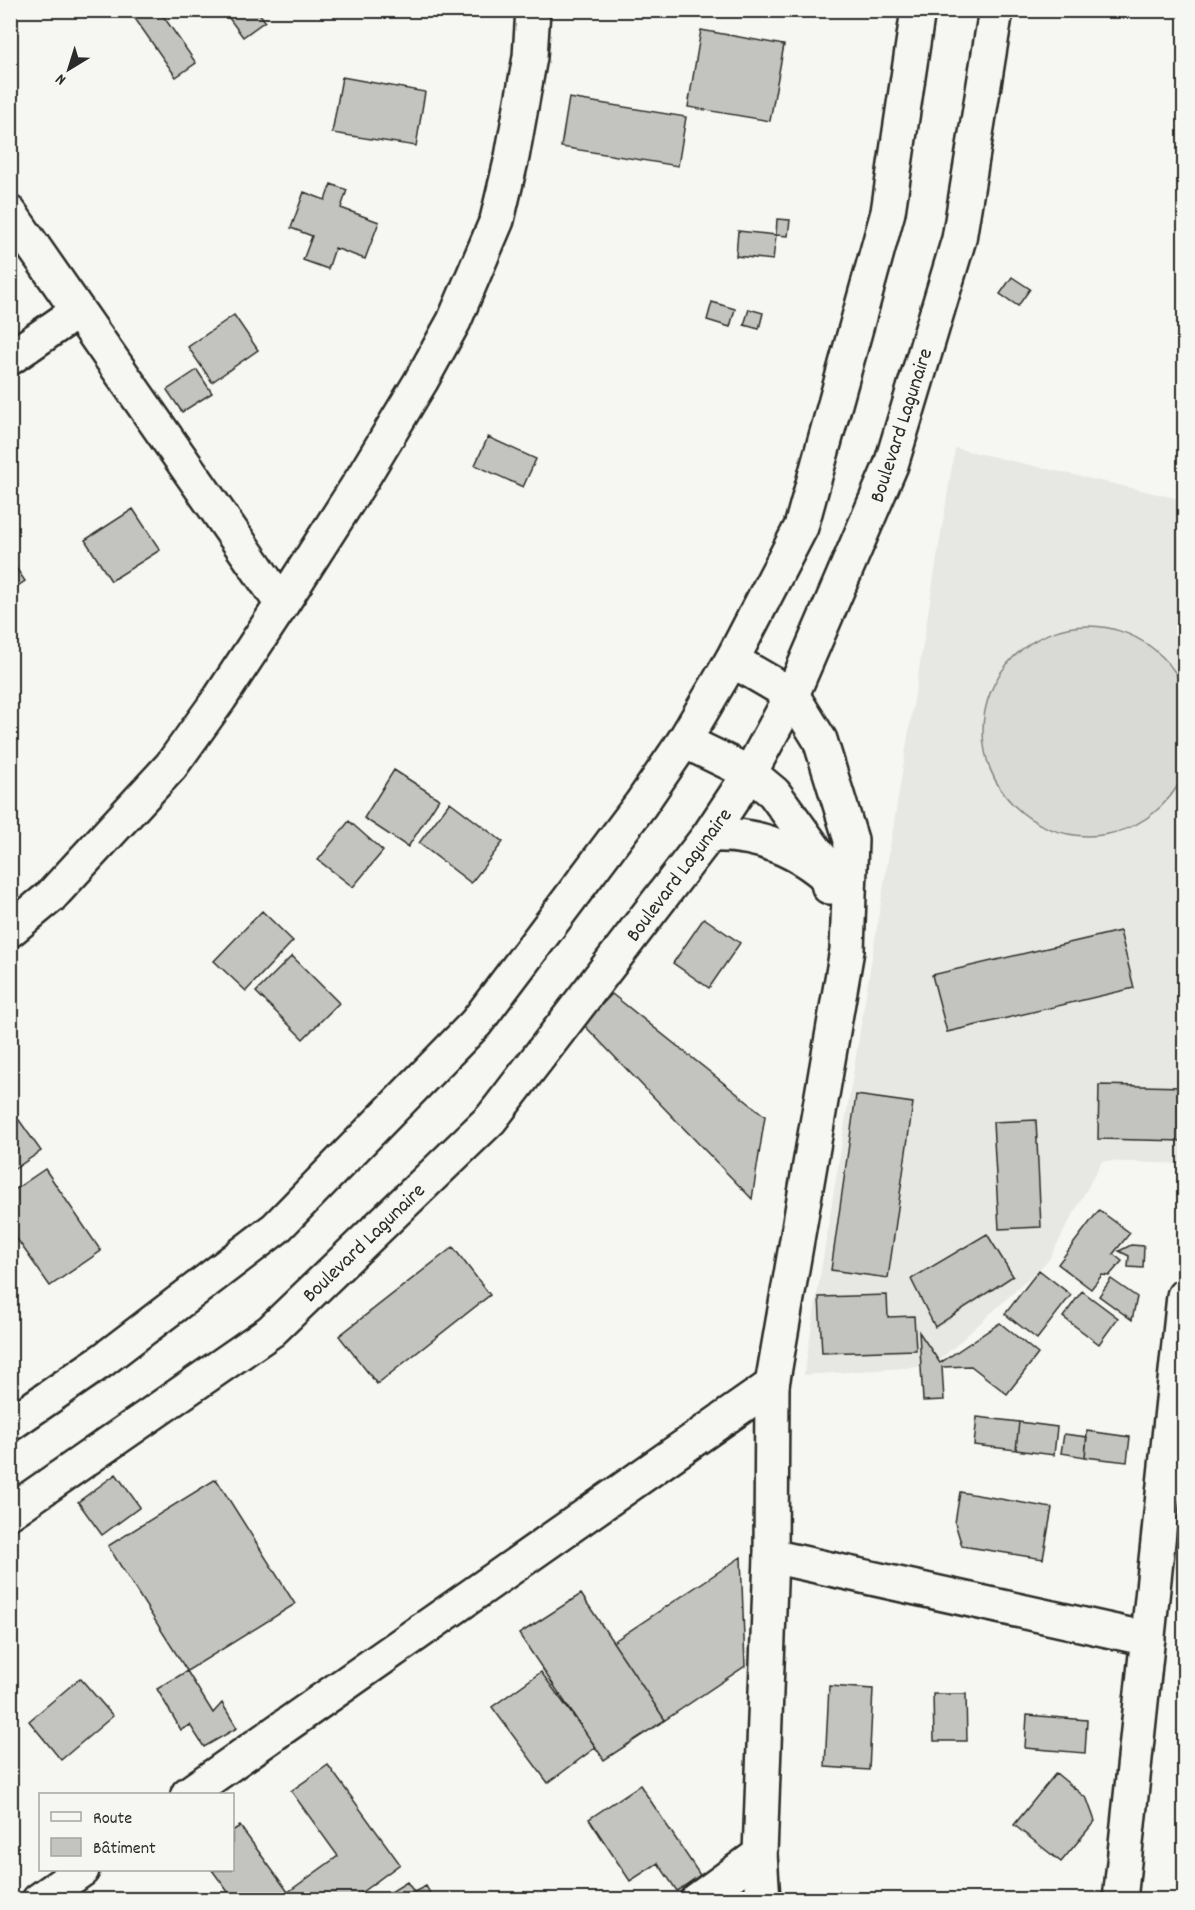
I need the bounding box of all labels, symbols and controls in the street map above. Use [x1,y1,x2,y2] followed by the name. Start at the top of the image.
[39,39,99,99] north arrow
[51,67,71,90] text: N
[864,345,942,507] street label: Boulevard Lagunaire
[620,803,741,949] street label: Boulevard Lagunaire
[297,1178,433,1311] street label: Boulevard Lagunaire
[39,1793,234,1871] legend
[93,1807,132,1832] text: Route
[93,1837,156,1862] text: Bâtiment

